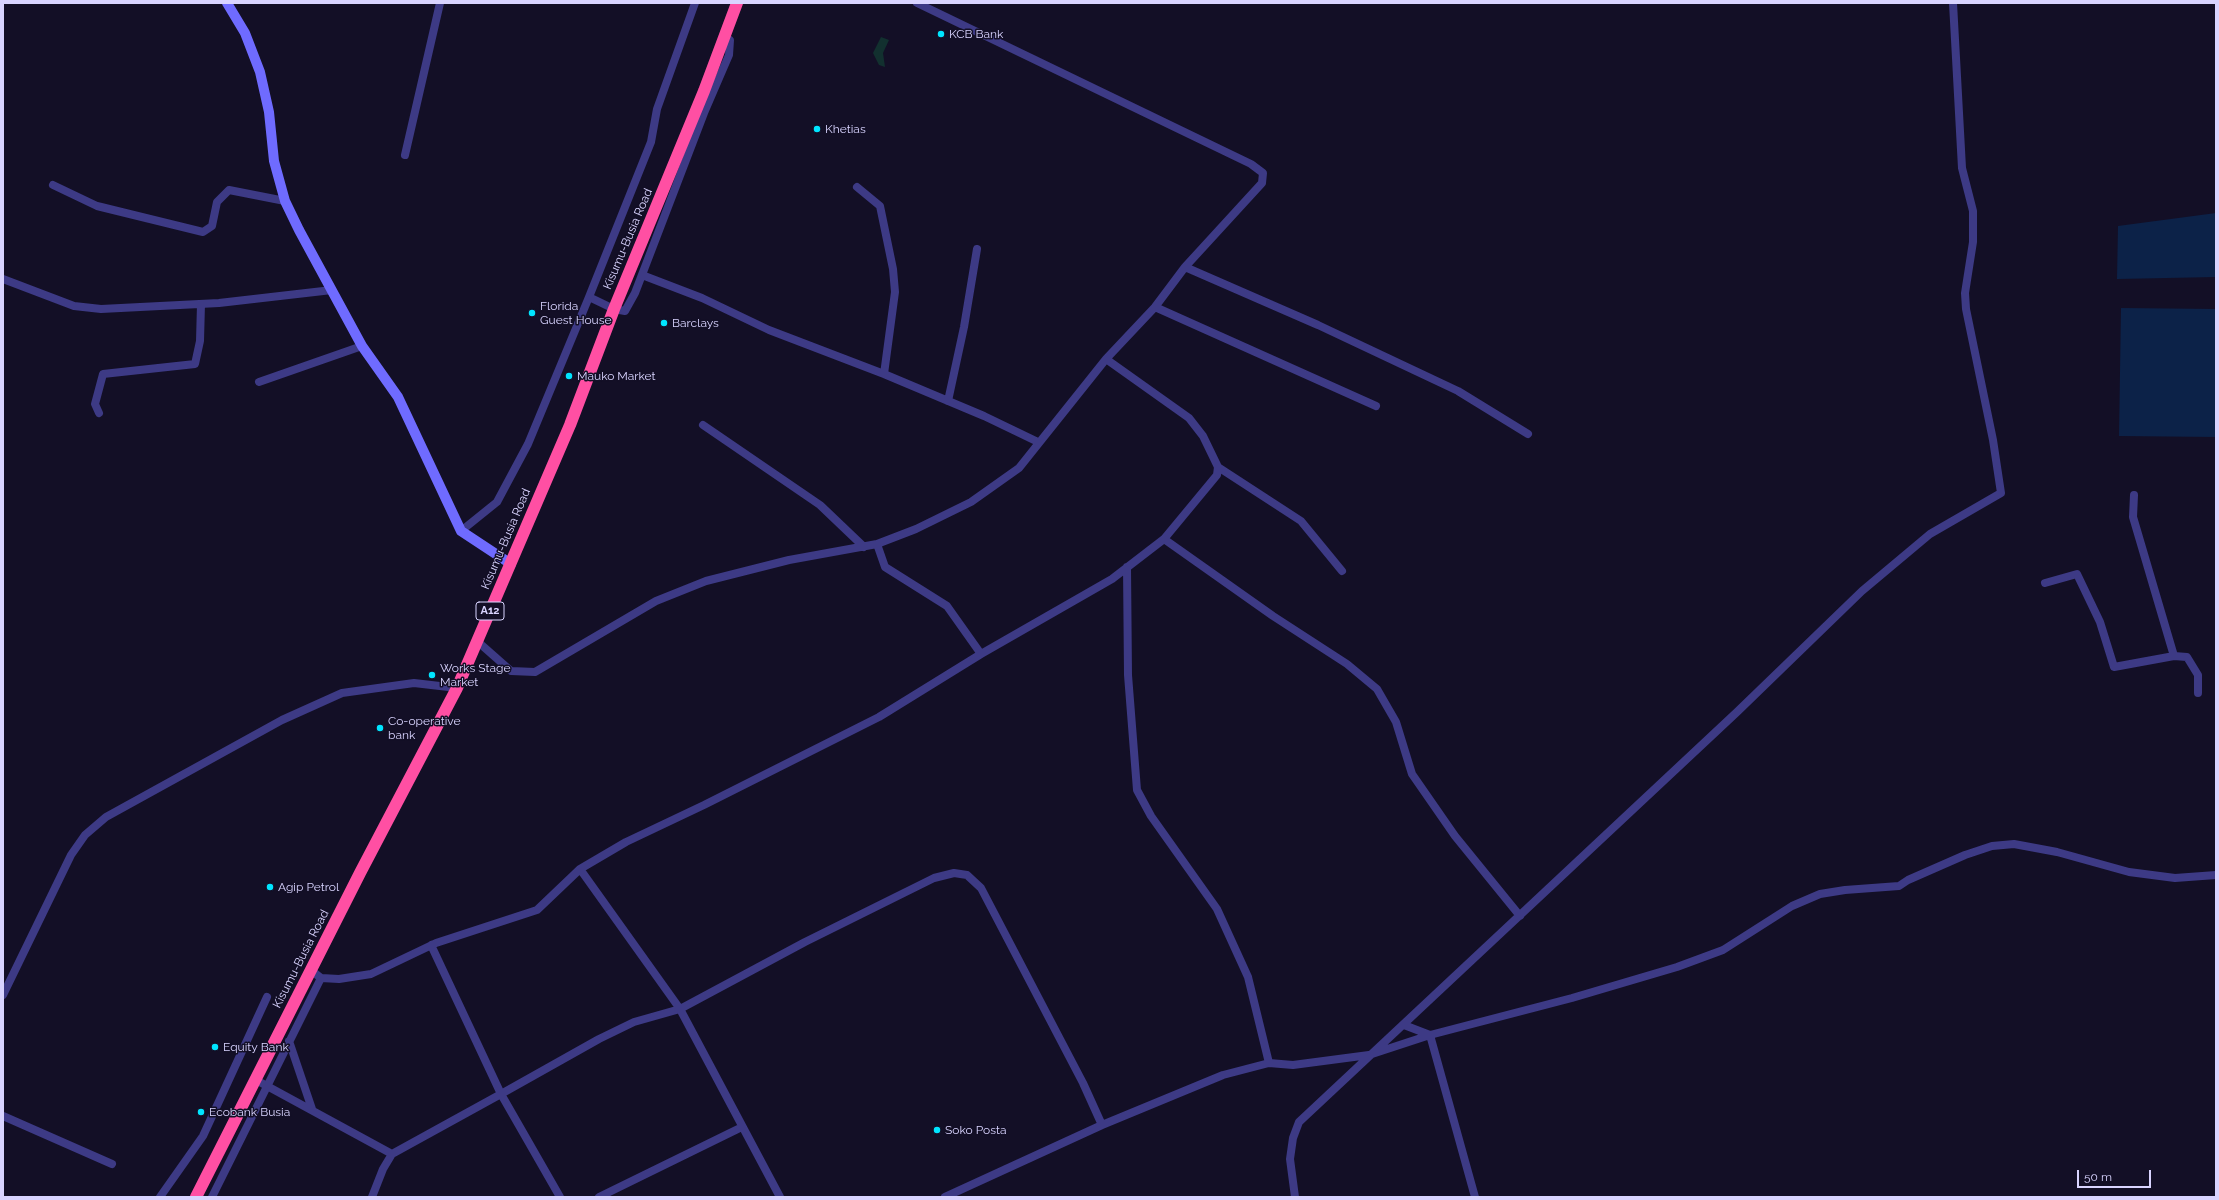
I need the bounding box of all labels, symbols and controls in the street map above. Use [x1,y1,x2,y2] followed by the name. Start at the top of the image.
[949,27,1003,41] place label: KCB Bank
[936,29,946,39] marker: KCB Bank
[825,122,866,136] place label: Khetias
[812,124,822,134] marker: Khetias
[600,186,656,292] street label: Kisumu-Busia Road
[540,299,612,327] place label: Florida Guest House
[527,308,537,318] marker: Florida Guest House
[672,316,719,330] place label: Barclays
[659,318,669,328] marker: Barclays
[577,369,656,383] place label: Mauko Market
[564,371,574,381] marker: Mauko Market
[478,486,534,592] street label: Kisumu-Busia Road
[476,602,504,620] road number: A12
[440,661,511,689] place label: Works Stage Market
[427,670,437,680] marker: Works Stage Market
[388,714,461,742] place label: Co-operative bank
[375,723,385,733] marker: Co-operative bank
[278,880,339,894] place label: Agip Petrol
[265,882,275,892] marker: Agip Petrol
[270,907,332,1011] street label: Kisumu-Busia Road
[223,1040,289,1054] place label: Equity Bank
[210,1042,220,1052] marker: Equity Bank
[209,1105,290,1119] place label: Ecobank Busia
[196,1107,206,1117] marker: Ecobank Busia
[945,1123,1007,1137] place label: Soko Posta
[932,1125,942,1135] marker: Soko Posta
[2079,1162,2153,1188] scale bar
[2084,1170,2112,1184] text: 50 m

